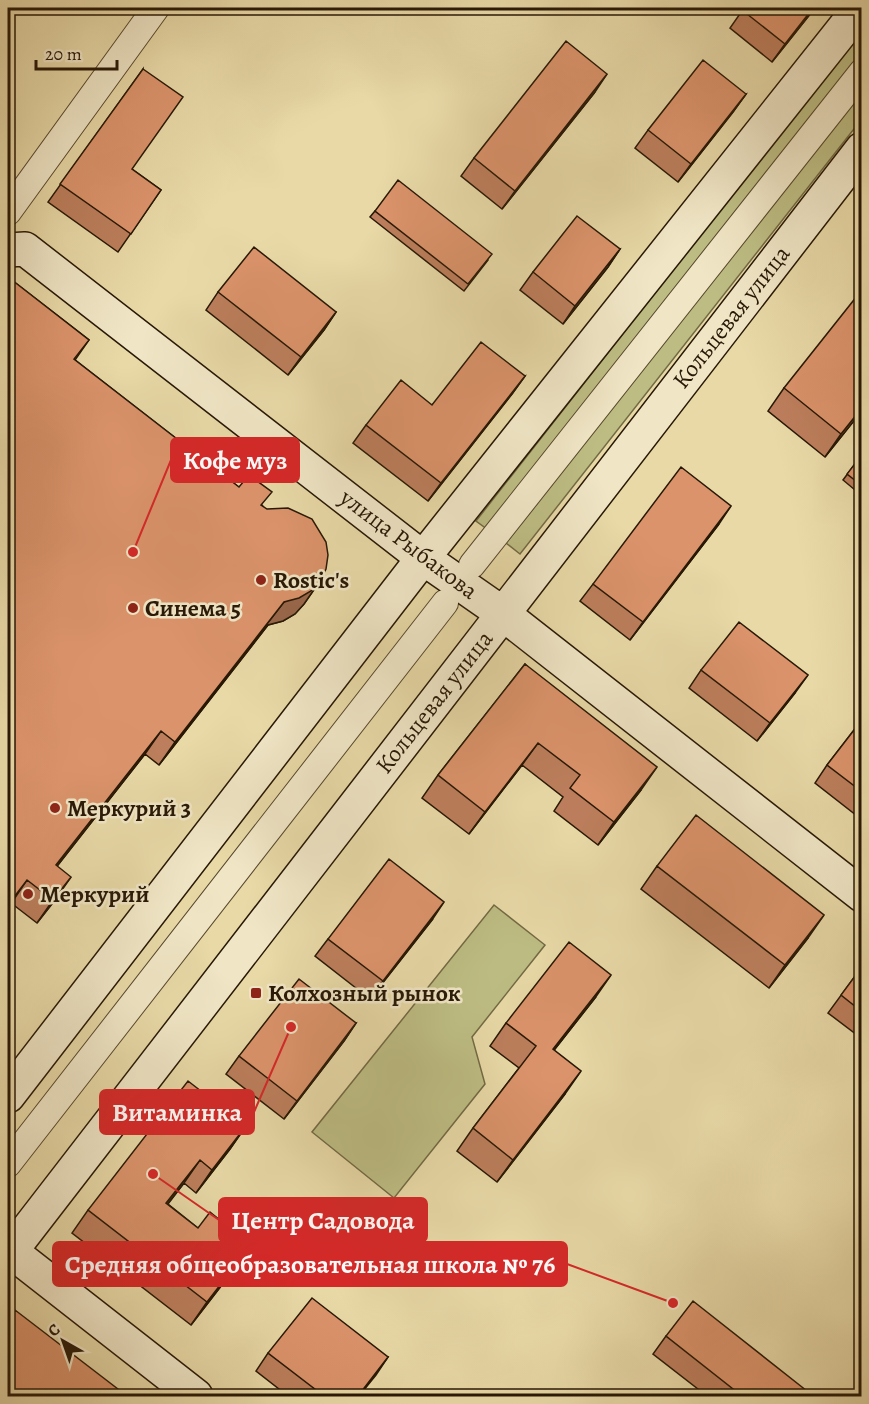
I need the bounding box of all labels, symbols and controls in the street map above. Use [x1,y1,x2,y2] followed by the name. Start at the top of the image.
[36,33,117,71] scale bar
[45,42,82,66] text: 20 m
[665,239,797,395] street label: Кольцевая улица
[171,438,299,482] callout: Кофе муз
[183,443,287,478] text: Кофе муз
[333,481,485,607] street label: улица Рыбакова
[273,564,349,596] place label: Rostic's
[254,573,268,587] marker: Rostic's
[145,592,241,624] place label: Синема 5
[126,601,140,615] marker: Синема 5
[368,624,500,780] street label: Кольцевая улица
[67,792,191,824] place label: Меркурий 3
[48,801,62,815] marker: Меркурий 3
[40,878,150,910] place label: Меркурий
[21,887,35,901] marker: Меркурий
[268,977,461,1009] place label: Колхозный рынок
[249,986,263,1000] marker: Колхозный рынок
[100,1090,254,1134] callout: Витаминка
[112,1095,243,1130] text: Витаминка
[219,1198,427,1242] callout: Центр Садовода
[231,1203,415,1238] text: Центр Садовода
[53,1242,567,1286] callout: Средняя общеобразовательная школа № 76
[65,1247,555,1282] text: Средняя общеобразовательная школа № 76
[33,1311,93,1371] north arrow
[43,1319,65,1342] text: С

